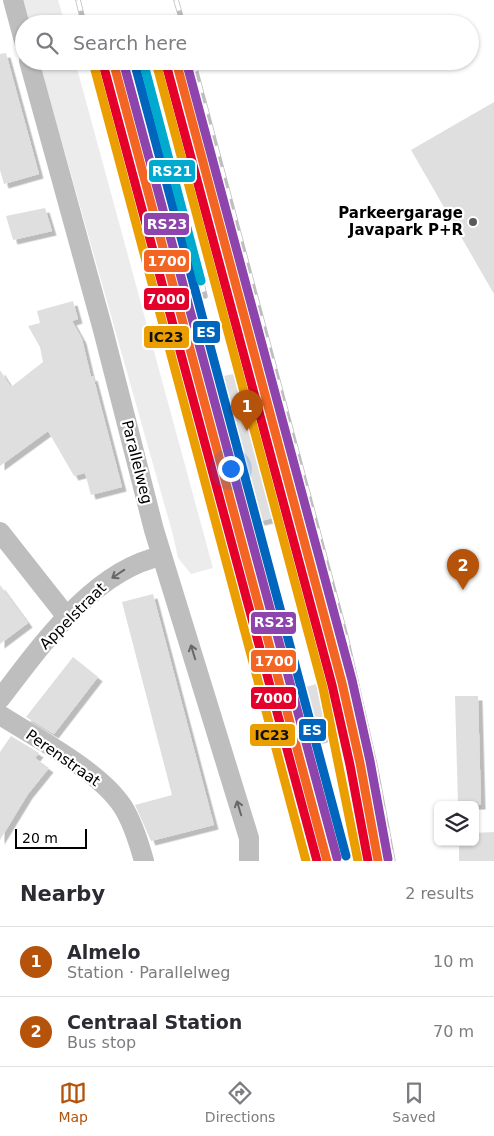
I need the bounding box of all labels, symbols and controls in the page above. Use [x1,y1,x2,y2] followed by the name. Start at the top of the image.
[15,15,479,70] search box
[33,29,61,57] icon: search
[73,32,187,54] text: Search here
[148,159,196,183] line badge: RS21
[152,163,192,179] text: RS21
[338,204,463,239] place label: Parkeergarage Javapark P+R
[143,212,190,236] line badge: RS23
[147,216,187,232] text: RS23
[467,216,479,228] marker: Parkeergarage Javapark P+R
[143,249,190,273] line badge: 1700
[148,253,187,269] text: 1700
[143,287,190,311] line badge: 7000
[147,291,186,307] text: 7000
[192,320,221,344] line badge: ES
[196,324,216,340] text: ES
[143,325,190,349] line badge: IC23
[149,329,183,345] text: IC23
[231,390,263,431] pin: 1
[118,418,156,506] street label: Parallelweg
[218,456,244,482] your location
[447,549,479,590] pin: 2
[111,569,125,579] one-way arrow
[36,579,110,653] street label: Appelstraat
[250,611,297,635] line badge: RS23
[254,614,294,630] text: RS23
[187,644,197,660] one-way arrow
[250,649,297,673] line badge: 1700
[255,653,294,669] text: 1700
[250,686,297,710] line badge: 7000
[254,690,293,706] text: 7000
[298,718,327,742] line badge: ES
[302,722,322,738] text: ES
[249,723,296,747] line badge: IC23
[22,726,104,790] street label: Perenstraat
[255,727,289,743] text: IC23
[234,800,244,816] one-way arrow
[434,801,479,846] map controls
[434,801,479,846] button: layers
[15,826,88,849] scale bar
[22,830,58,846] text: 20 m
[20,882,105,906] text: Nearby
[405,884,474,903] text: 2 results
[67,941,140,963] text: Almelo
[30,952,42,971] text: 1
[433,952,474,971] text: 10 m
[67,963,231,982] text: Station · Parallelweg
[67,1011,242,1033] text: Centraal Station
[30,1022,42,1041] text: 2
[433,1022,474,1041] text: 70 m
[67,1033,136,1052] text: Bus stop
[58,1079,88,1125] tab: Map
[205,1079,275,1125] tab: Directions
[392,1079,436,1125] tab: Saved

